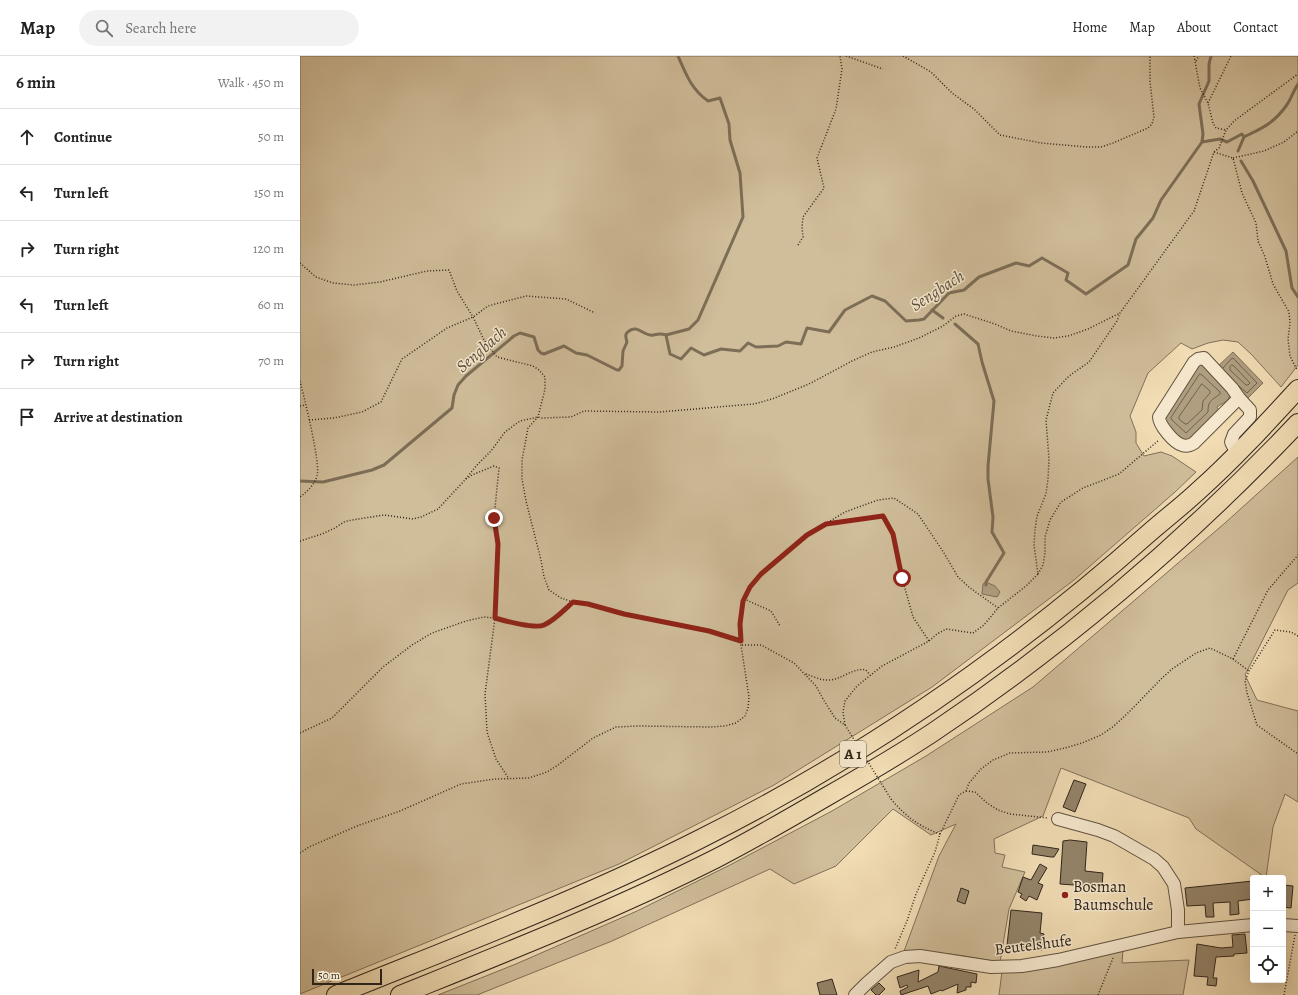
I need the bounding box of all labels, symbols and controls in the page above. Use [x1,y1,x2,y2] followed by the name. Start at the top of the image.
[79,10,359,46] search box
[20,15,55,41] text: Map
[93,17,115,39] icon: search
[125,18,197,38] text: Search here
[1072,18,1107,37] text: Home
[1129,18,1155,37] text: Map
[1177,18,1211,37] text: About
[1233,18,1278,37] text: Contact
[16,71,56,94] text: 6 min
[218,74,284,91] text: Walk · 450 m
[16,126,38,148] icon: ahead
[54,127,112,147] text: Continue
[258,128,284,145] text: 50 m
[16,182,38,204] icon: left
[54,183,109,203] text: Turn left
[254,184,284,201] text: 150 m
[16,238,38,260] icon: right
[54,239,119,259] text: Turn right
[253,240,284,257] text: 120 m
[906,264,969,316] water label: Sengbach
[16,294,38,316] icon: left
[54,295,109,315] text: Turn left
[258,296,284,313] text: 60 m
[451,321,512,378] water label: Sengbach
[16,350,38,372] icon: right
[54,351,119,371] text: Turn right
[258,352,284,369] text: 70 m
[16,406,38,428] icon: arrive
[54,407,183,427] text: Arrive at destination
[485,509,503,527] route end
[893,569,911,587] route start
[840,741,866,767] road number: A 1
[1250,875,1286,983] map controls
[1250,875,1286,911] button: +
[1073,876,1153,916] place label: Bosman Baumschule
[1060,890,1070,900] marker: Bosman Baumschule
[1250,911,1286,947] button: −
[993,929,1073,961] street label: Beutelshufe
[1250,947,1286,983] button: locate
[312,967,382,986] scale bar
[318,968,340,983] text: 50 m

